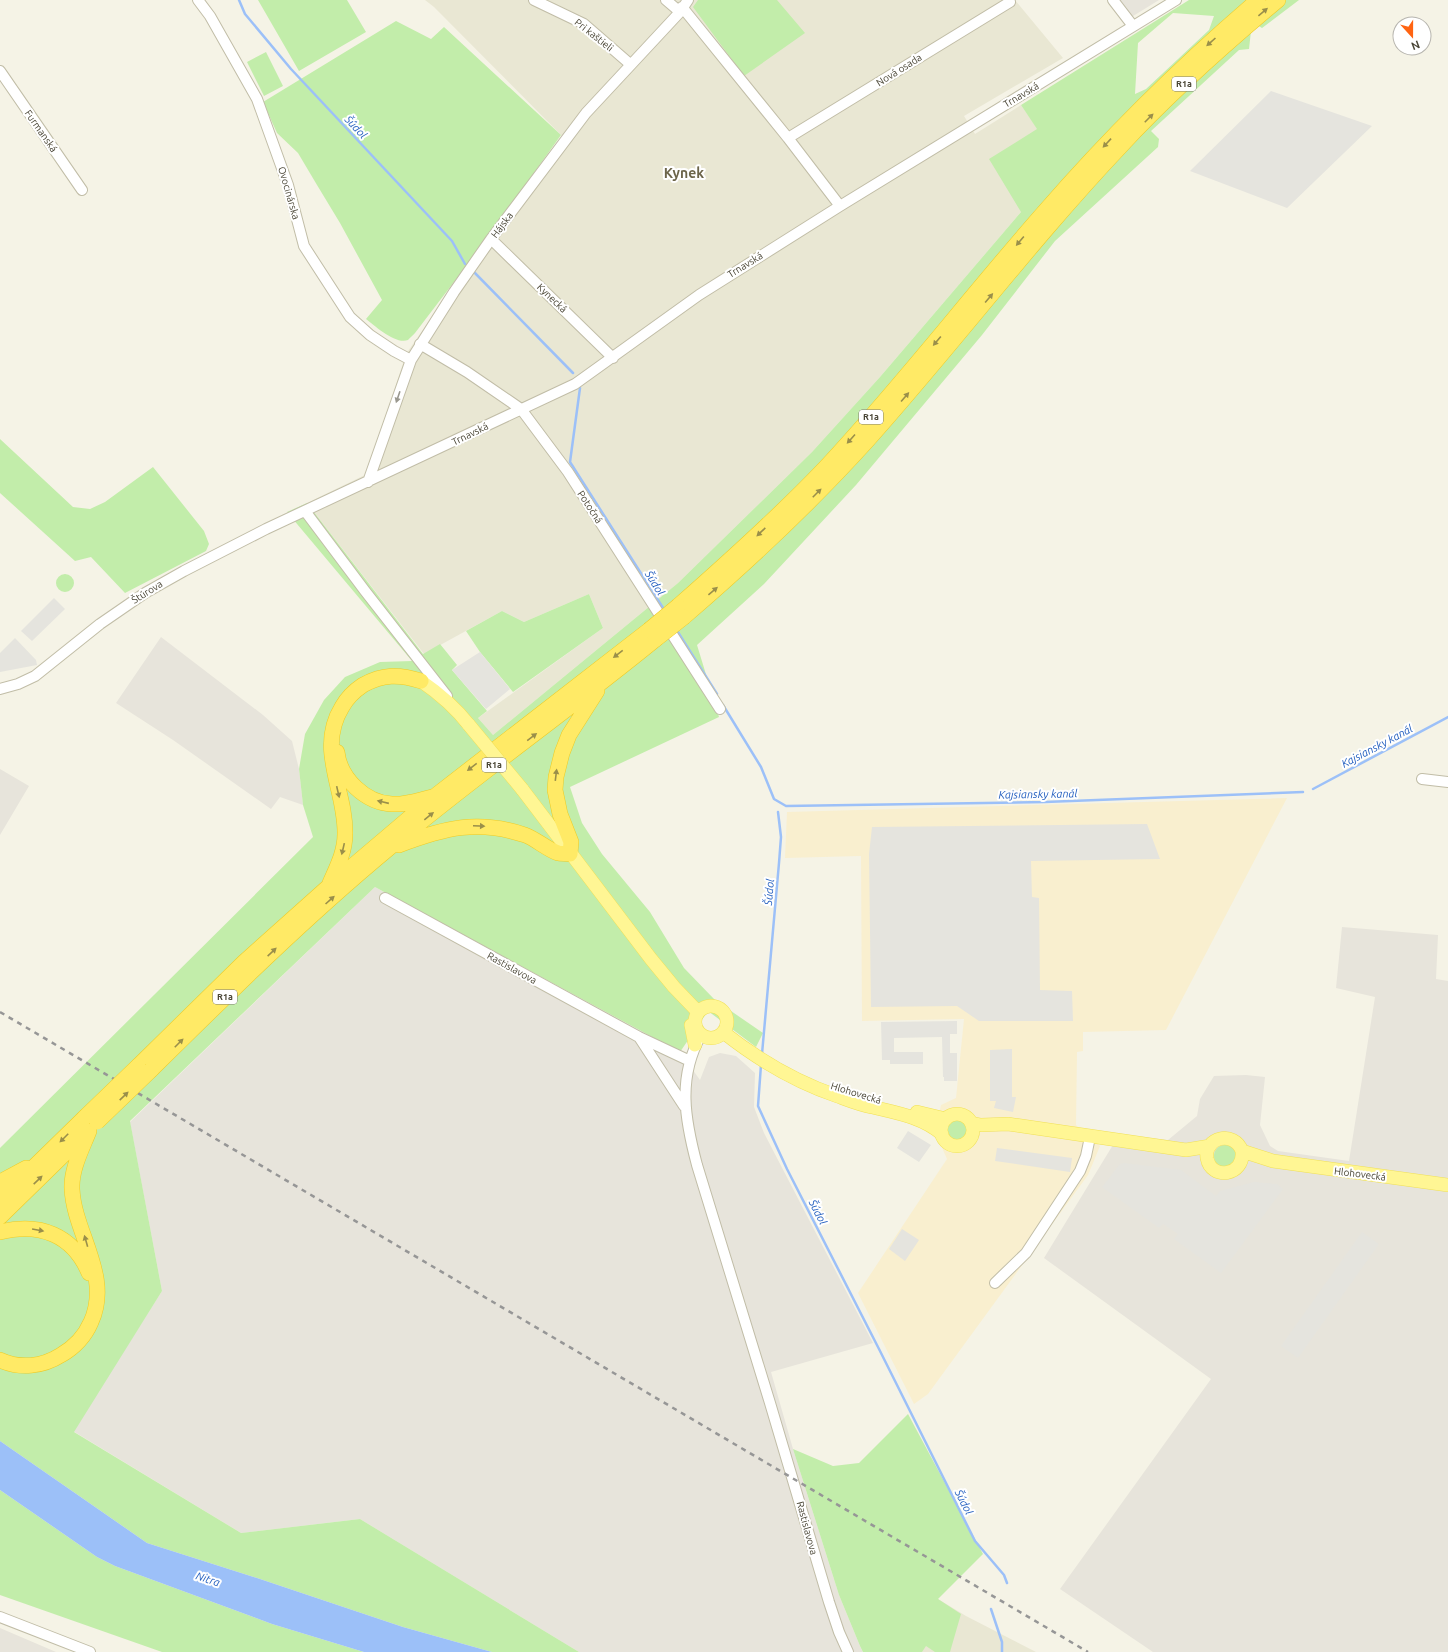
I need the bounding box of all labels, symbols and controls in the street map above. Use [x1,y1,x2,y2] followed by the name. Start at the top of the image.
[1258,8,1268,17] one-way arrow
[1392,16,1432,56] north arrow
[573,17,615,53] street label: Pri kaštieli
[1205,38,1216,47] one-way arrow
[1410,38,1422,52] text: N
[874,52,924,88] street label: Nová osada
[1172,77,1196,91] road number: R1a
[1001,80,1041,110] street label: Trnavská
[23,108,59,154] street label: Furmanská
[342,112,370,141] water label: Šúdol
[1144,113,1154,123] one-way arrow
[1103,138,1112,148] one-way arrow
[276,165,302,221] street label: Ovocinárska
[664,165,704,181] district label: Kynek
[489,210,515,240] street label: Hájska
[1016,235,1025,246] one-way arrow
[725,250,765,280] street label: Trnavská
[535,281,569,315] street label: Kynecká
[984,293,993,304] one-way arrow
[932,335,941,346] one-way arrow
[395,391,401,403] one-way arrow
[900,392,909,403] one-way arrow
[859,410,883,424] road number: R1a
[450,420,490,448] street label: Trnavská
[847,434,856,444] one-way arrow
[575,488,605,526] street label: Potočná
[812,488,822,498] one-way arrow
[756,527,766,537] one-way arrow
[642,567,668,597] water label: Šúdol
[129,577,165,606] street label: Štúrova
[708,587,719,596] one-way arrow
[612,649,623,658] one-way arrow
[1339,722,1415,770] water label: Kajsiansky kanál
[526,733,537,741] one-way arrow
[482,758,506,772] road number: R1a
[466,763,477,772] one-way arrow
[553,769,560,781] one-way arrow
[335,786,341,798] one-way arrow
[998,787,1078,801] water label: Kajsiansky kanál
[377,799,389,805] one-way arrow
[423,812,434,820] one-way arrow
[473,823,486,829] one-way arrow
[340,843,346,856] one-way arrow
[761,878,776,907] water label: Šúdol
[325,895,336,904] one-way arrow
[268,948,277,957] one-way arrow
[485,950,539,986] street label: Rastislavova
[213,990,237,1004] road number: R1a
[174,1038,184,1047] one-way arrow
[829,1080,883,1106] street label: Hlohovecká
[119,1091,129,1101] one-way arrow
[59,1133,69,1143] one-way arrow
[1333,1165,1387,1183] street label: Hlohovecká
[33,1175,43,1185] one-way arrow
[806,1196,830,1227] water label: Šúdol
[32,1227,45,1233] one-way arrow
[83,1235,89,1247] one-way arrow
[952,1486,976,1517] water label: Šúdol
[795,1500,819,1556] street label: Rastislavova
[194,1569,222,1589] water label: Nitra

